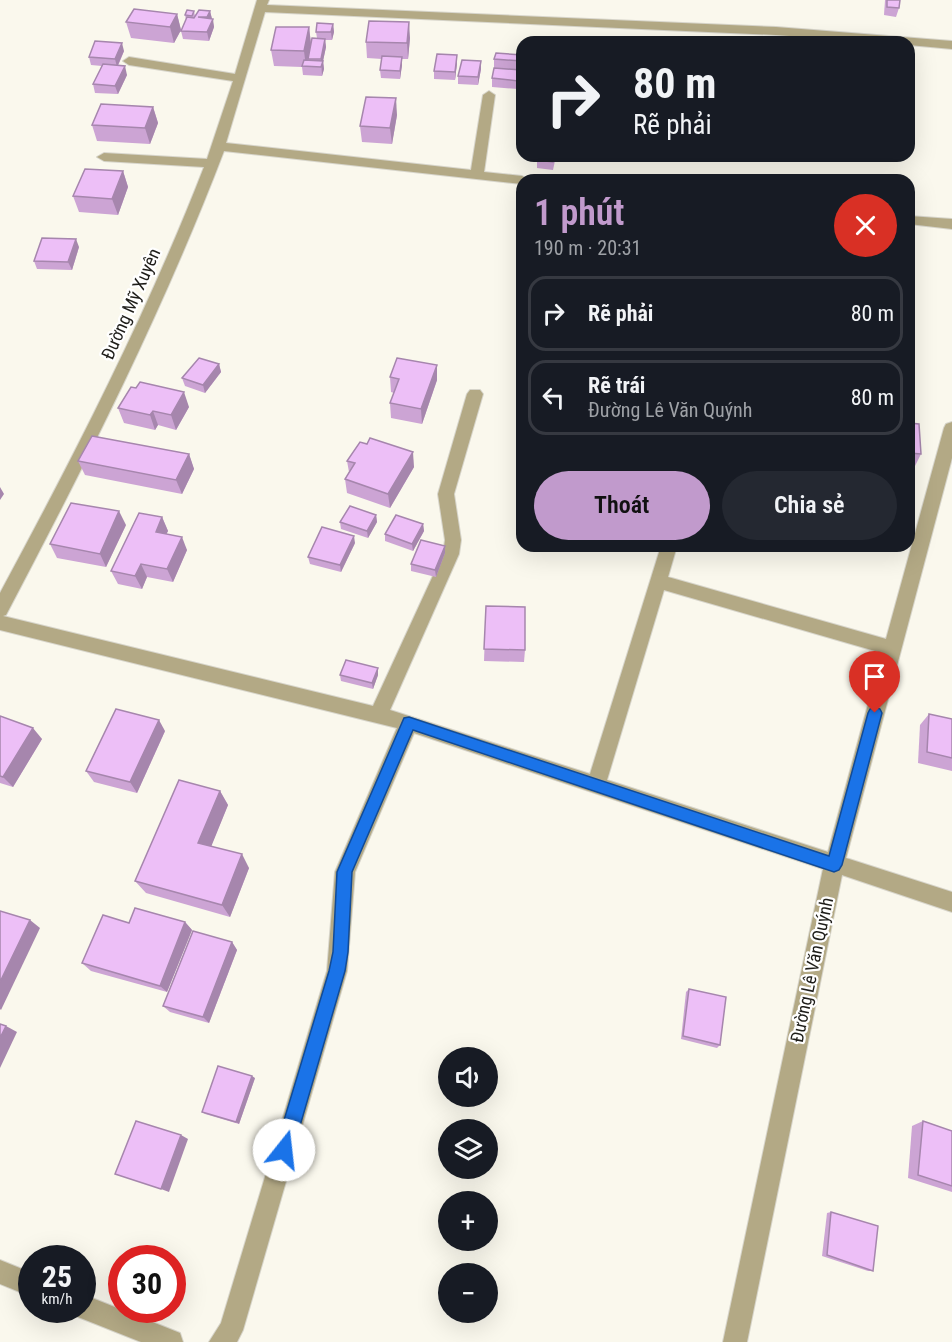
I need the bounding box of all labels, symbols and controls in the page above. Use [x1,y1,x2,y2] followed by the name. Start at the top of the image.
[633,59,716,108] text: 80 m
[534,60,612,138] icon: right
[633,109,712,141] text: Rẽ phải
[534,192,624,234] text: 1 phút
[834,194,897,257] button: close
[534,236,641,260] text: 190 m · 20:31
[97,245,164,363] street label: Đường Mỹ Xuyên
[537,297,570,330] icon: right
[588,301,653,326] text: Rẽ phải
[851,301,894,326] text: 80 m
[588,373,645,398] text: Rẽ trái
[537,381,570,414] icon: left
[851,385,894,410] text: 80 m
[588,398,752,422] text: Đường Lê Văn Quýnh
[534,471,710,540] button: Thoát
[722,471,897,540] button: Chia sẻ
[849,651,900,713] pin
[858,660,891,693] icon: arrive
[786,895,837,1044] street label: Đường Lê Văn Quýnh
[438,1047,498,1323] map controls
[438,1047,498,1107] button: sound
[252,1118,316,1182] position arrow
[438,1119,498,1179] button: layers
[438,1191,498,1251] button: +
[108,1245,186,1323] speed limit sign: 30
[42,1259,72,1294] text: 25
[438,1263,498,1323] button: −
[42,1290,72,1308] text: km/h

